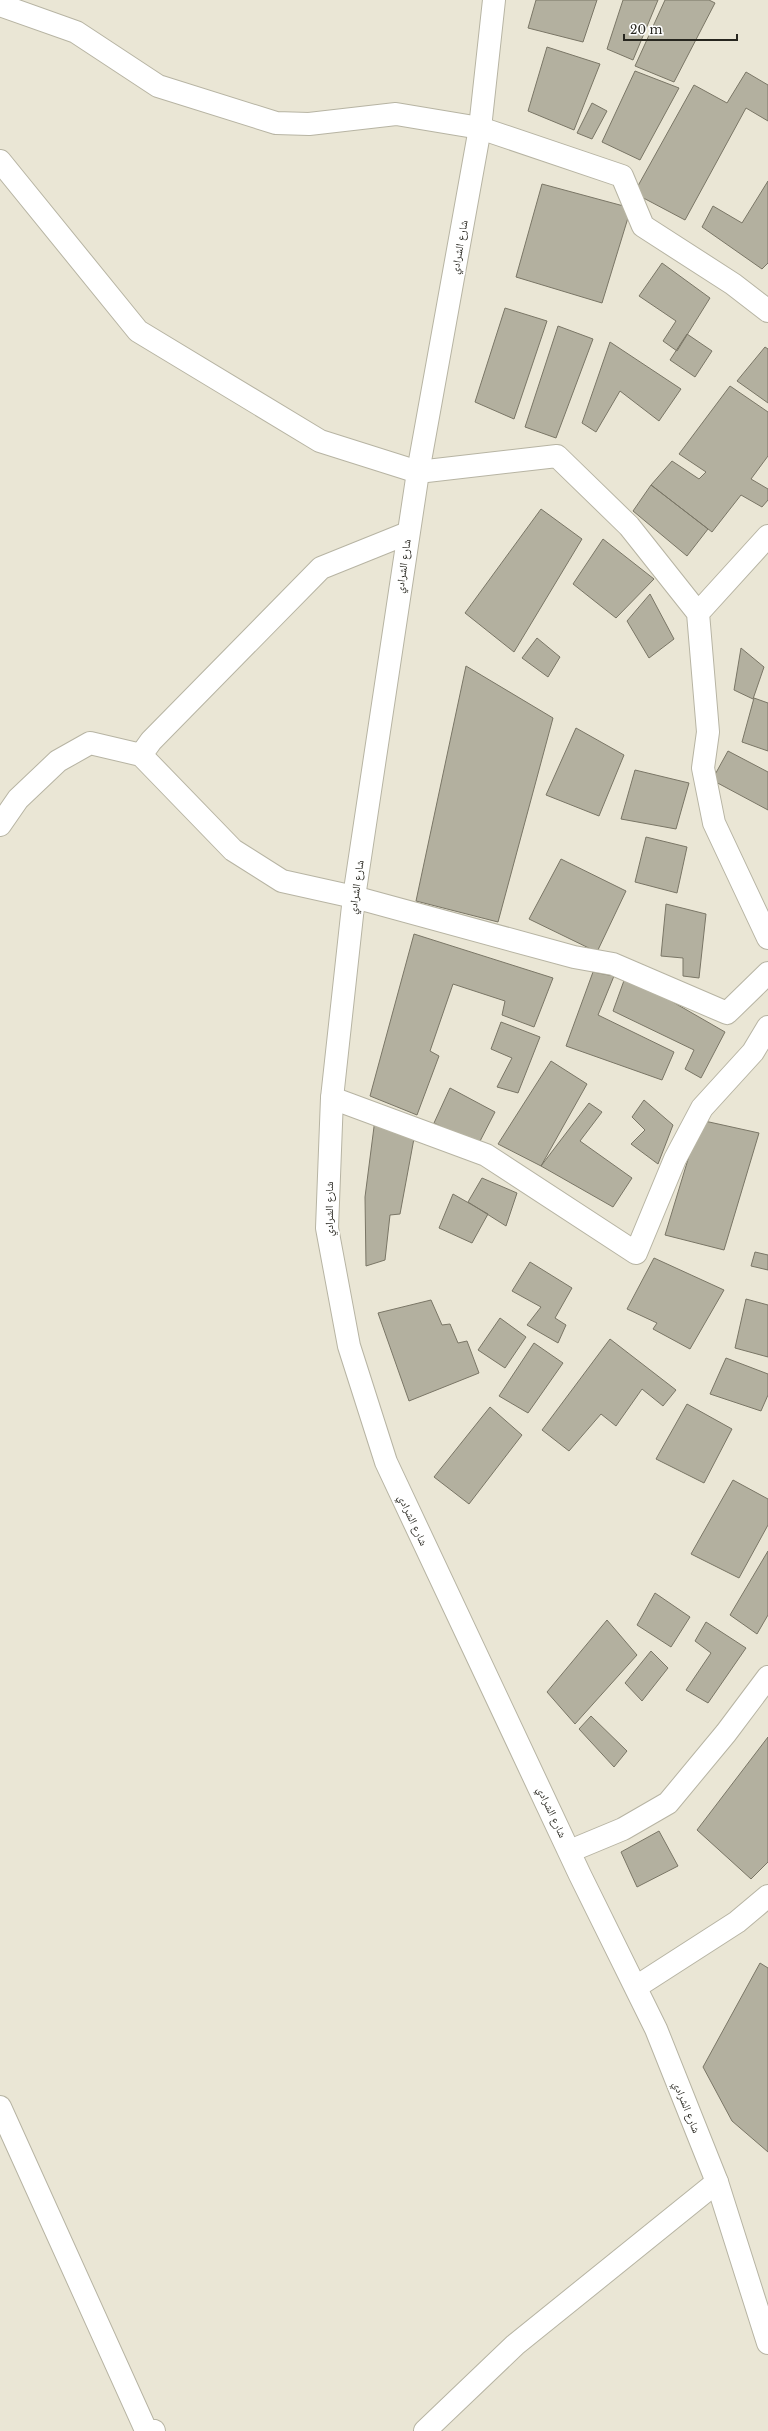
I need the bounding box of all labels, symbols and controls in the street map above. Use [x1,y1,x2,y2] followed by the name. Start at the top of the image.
[624,16,737,42] scale bar
[630,22,662,37] text: 20 m
[447,219,472,275] street label: شارع الشرادي
[392,538,416,594] street label: شارع الشرادي
[345,859,369,915] street label: شارع الشرادي
[322,1182,338,1236] street label: شارع الشرادي
[393,1492,431,1549] street label: شارع الشرادي
[532,1784,570,1841] street label: شارع الشرادي
[669,2079,704,2136] street label: شارع الشرادي

